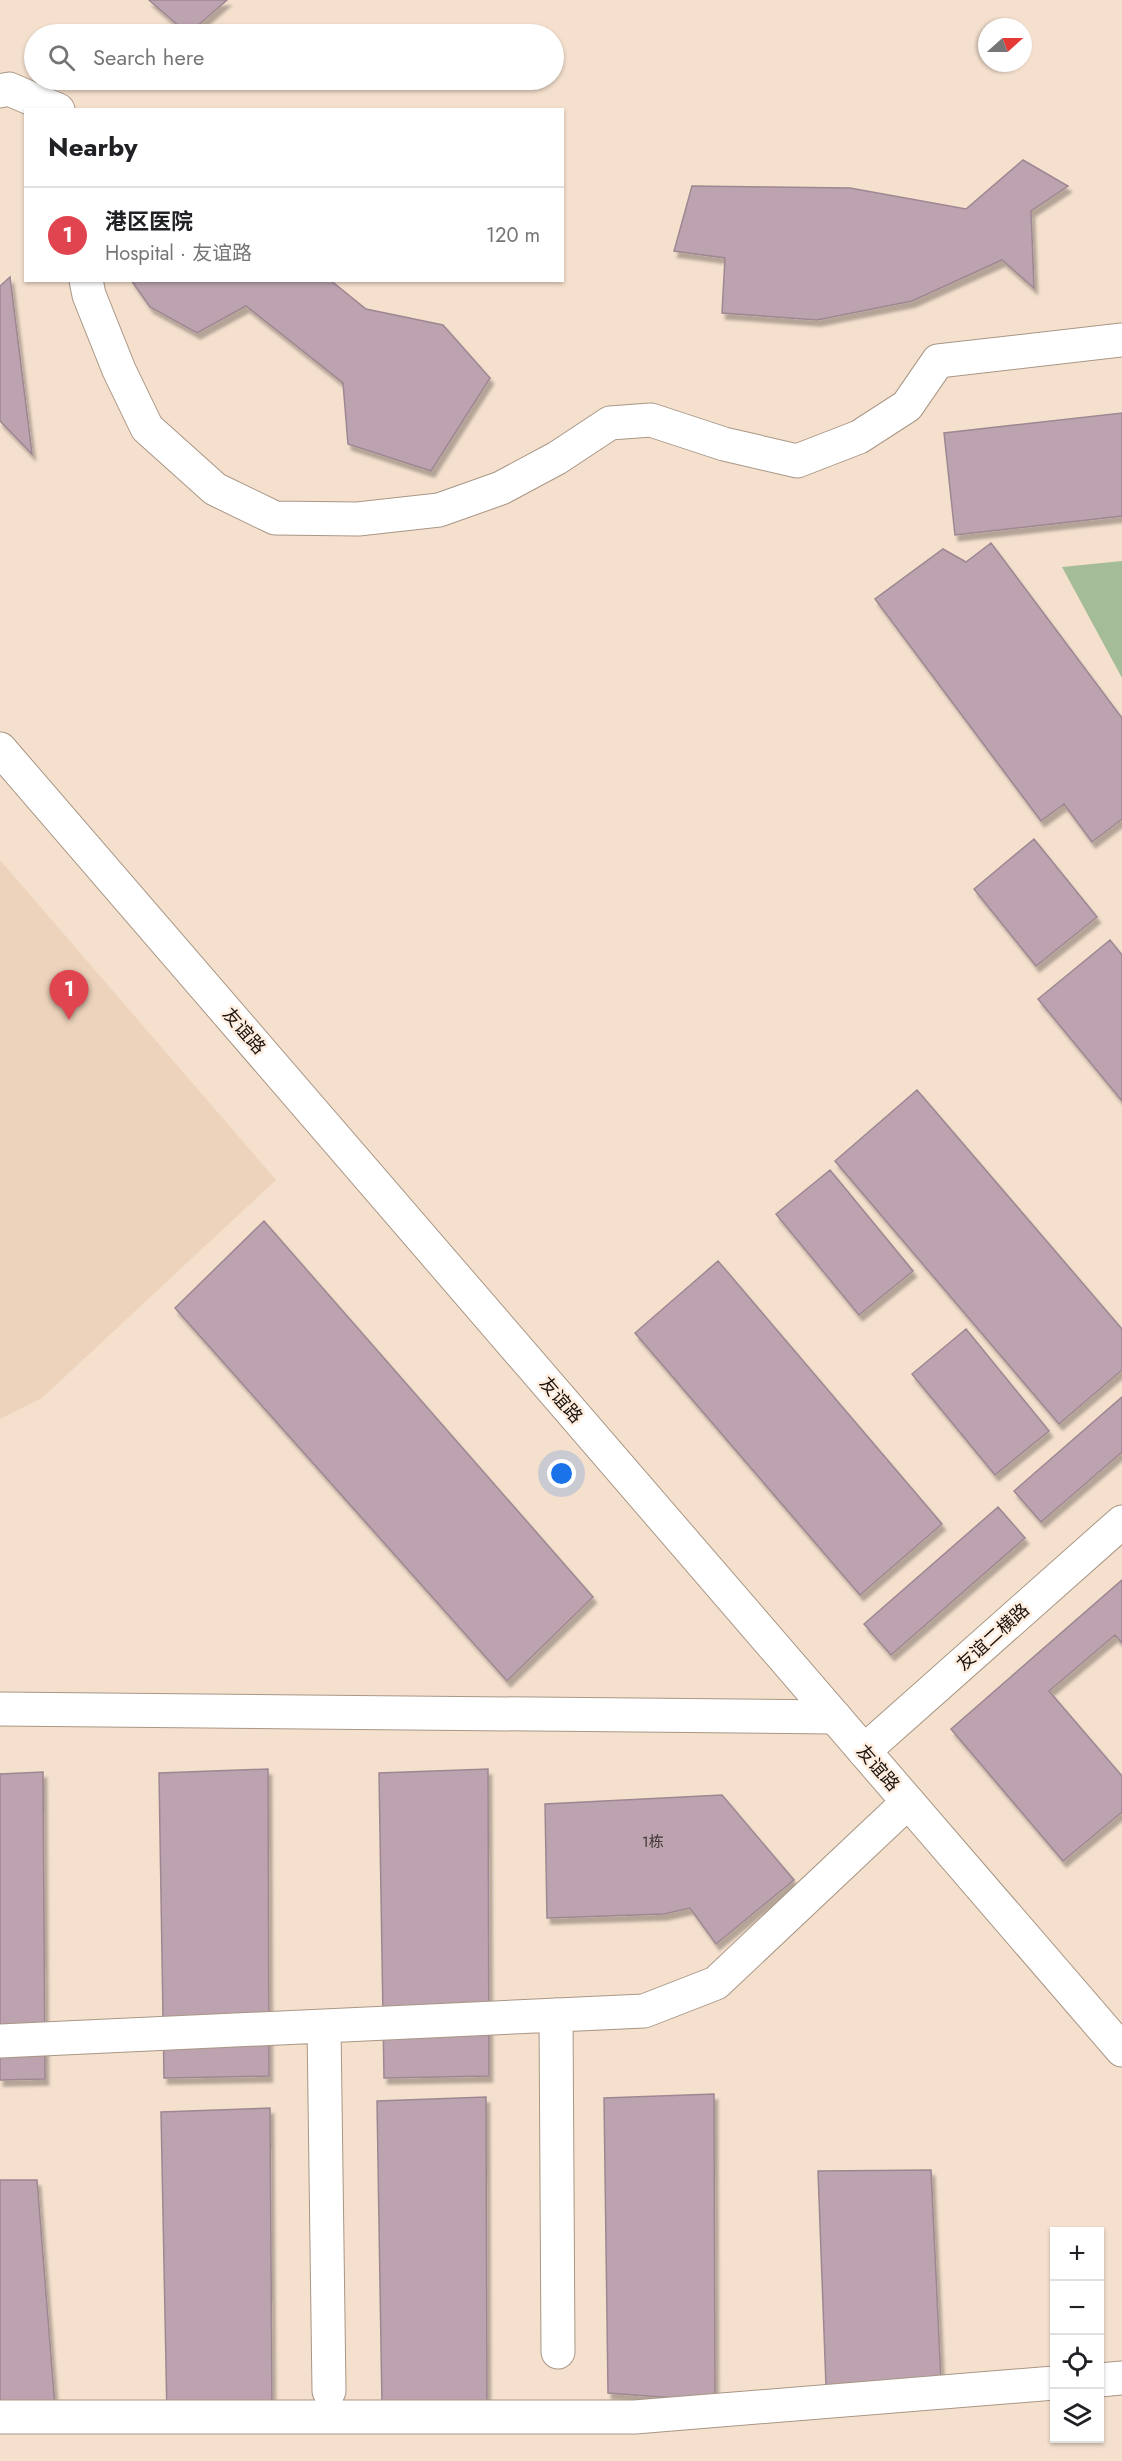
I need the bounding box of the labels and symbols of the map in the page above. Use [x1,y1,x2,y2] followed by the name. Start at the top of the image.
[978,18,1032,72] north arrow
[50,970,88,1020] pin: 1
[216,1002,272,1060] street label: 友谊路
[533,1371,589,1429] street label: 友谊路
[547,1459,576,1488] your location
[951,1597,1035,1677] street label: 友谊二横路
[850,1739,906,1797] street label: 友谊路
[642,1831,664,1853] house number: 1栋

